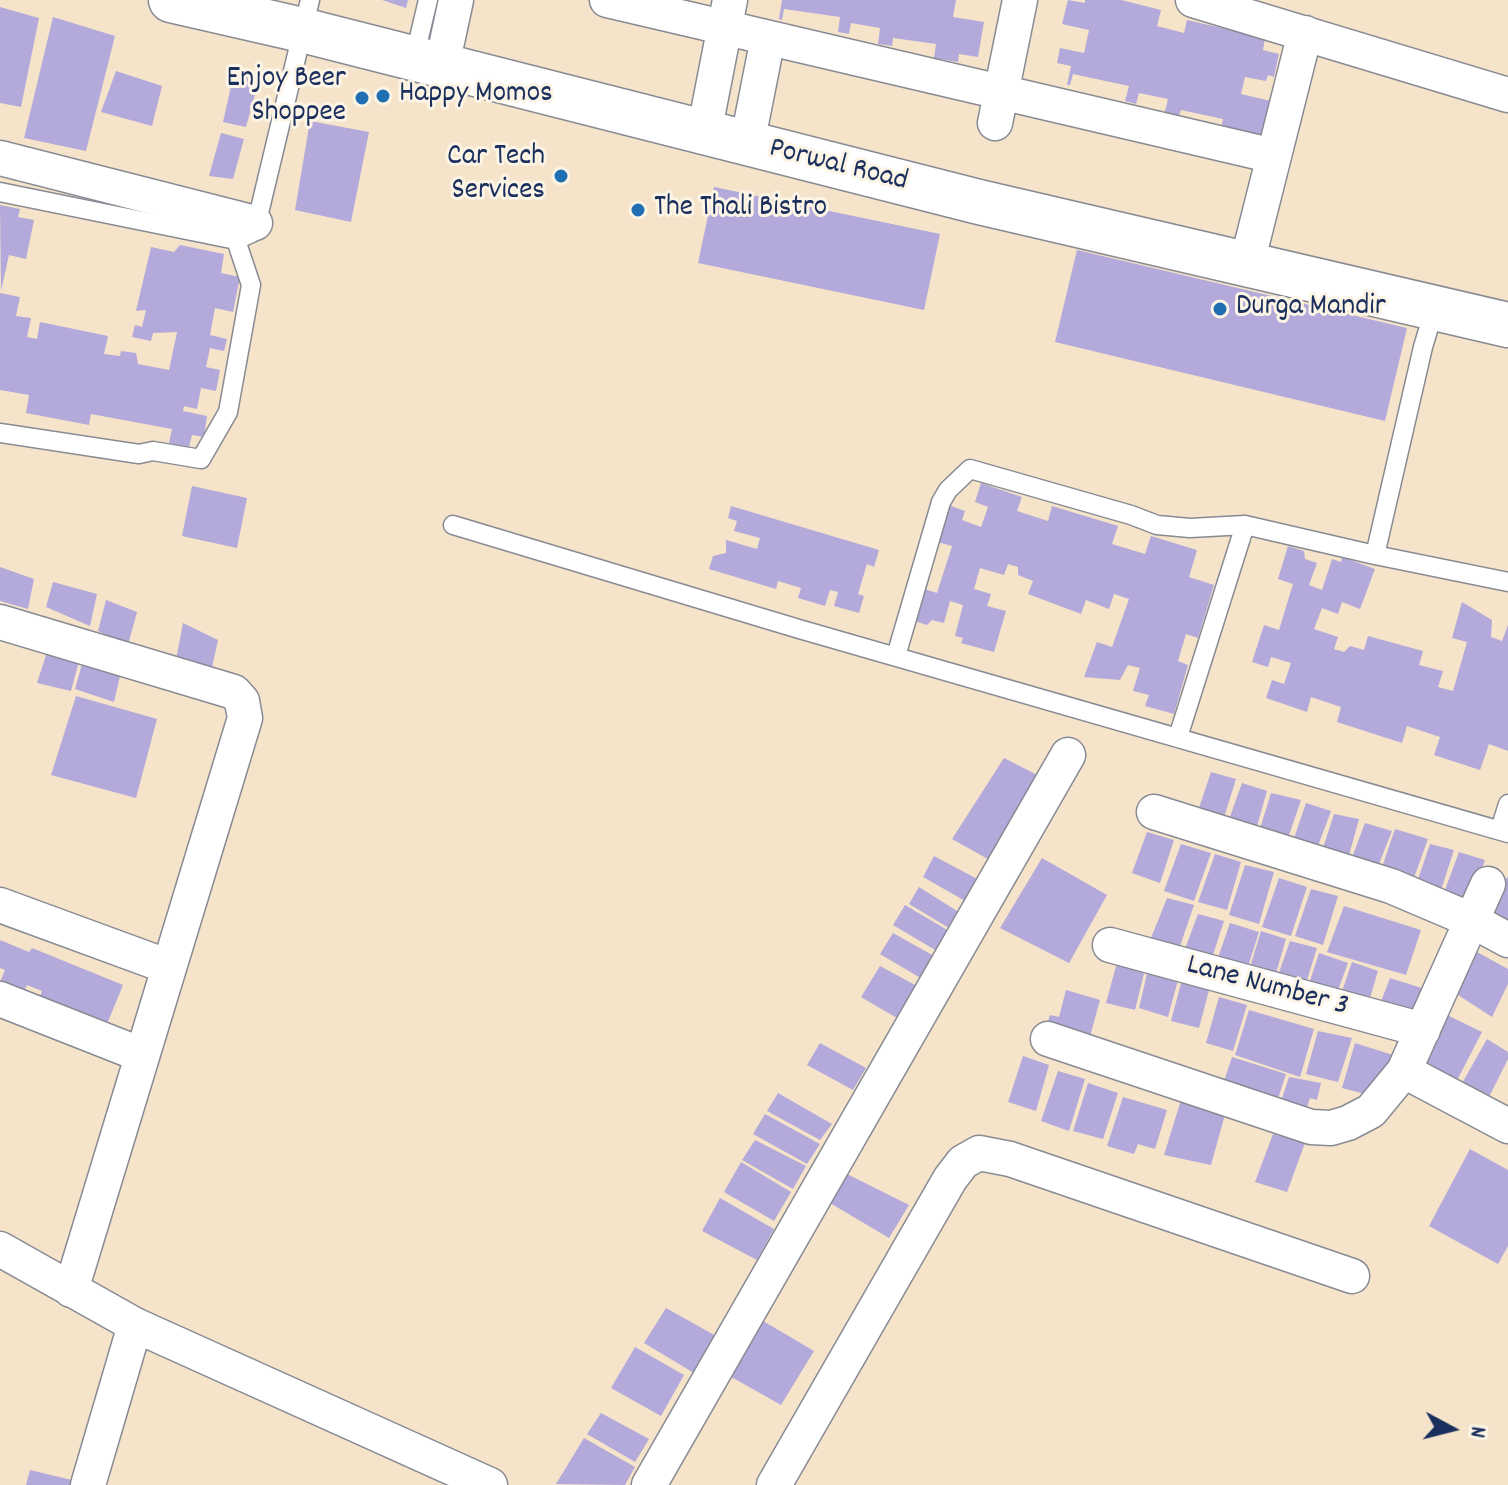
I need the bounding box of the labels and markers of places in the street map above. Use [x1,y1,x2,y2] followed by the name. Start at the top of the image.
[227,63,346,134] place label: Enjoy Beer Shoppee
[399,78,553,114] place label: Happy Momos
[374,87,392,105] marker: Happy Momos
[353,89,371,107] marker: Enjoy Beer Shoppee
[447,141,545,212] place label: Car Tech Services
[552,167,570,185] marker: Car Tech Services
[654,192,827,228] place label: The Thali Bistro
[629,201,647,219] marker: The Thali Bistro
[1236,291,1386,327] place label: Durga Mandir
[1211,300,1229,318] marker: Durga Mandir

